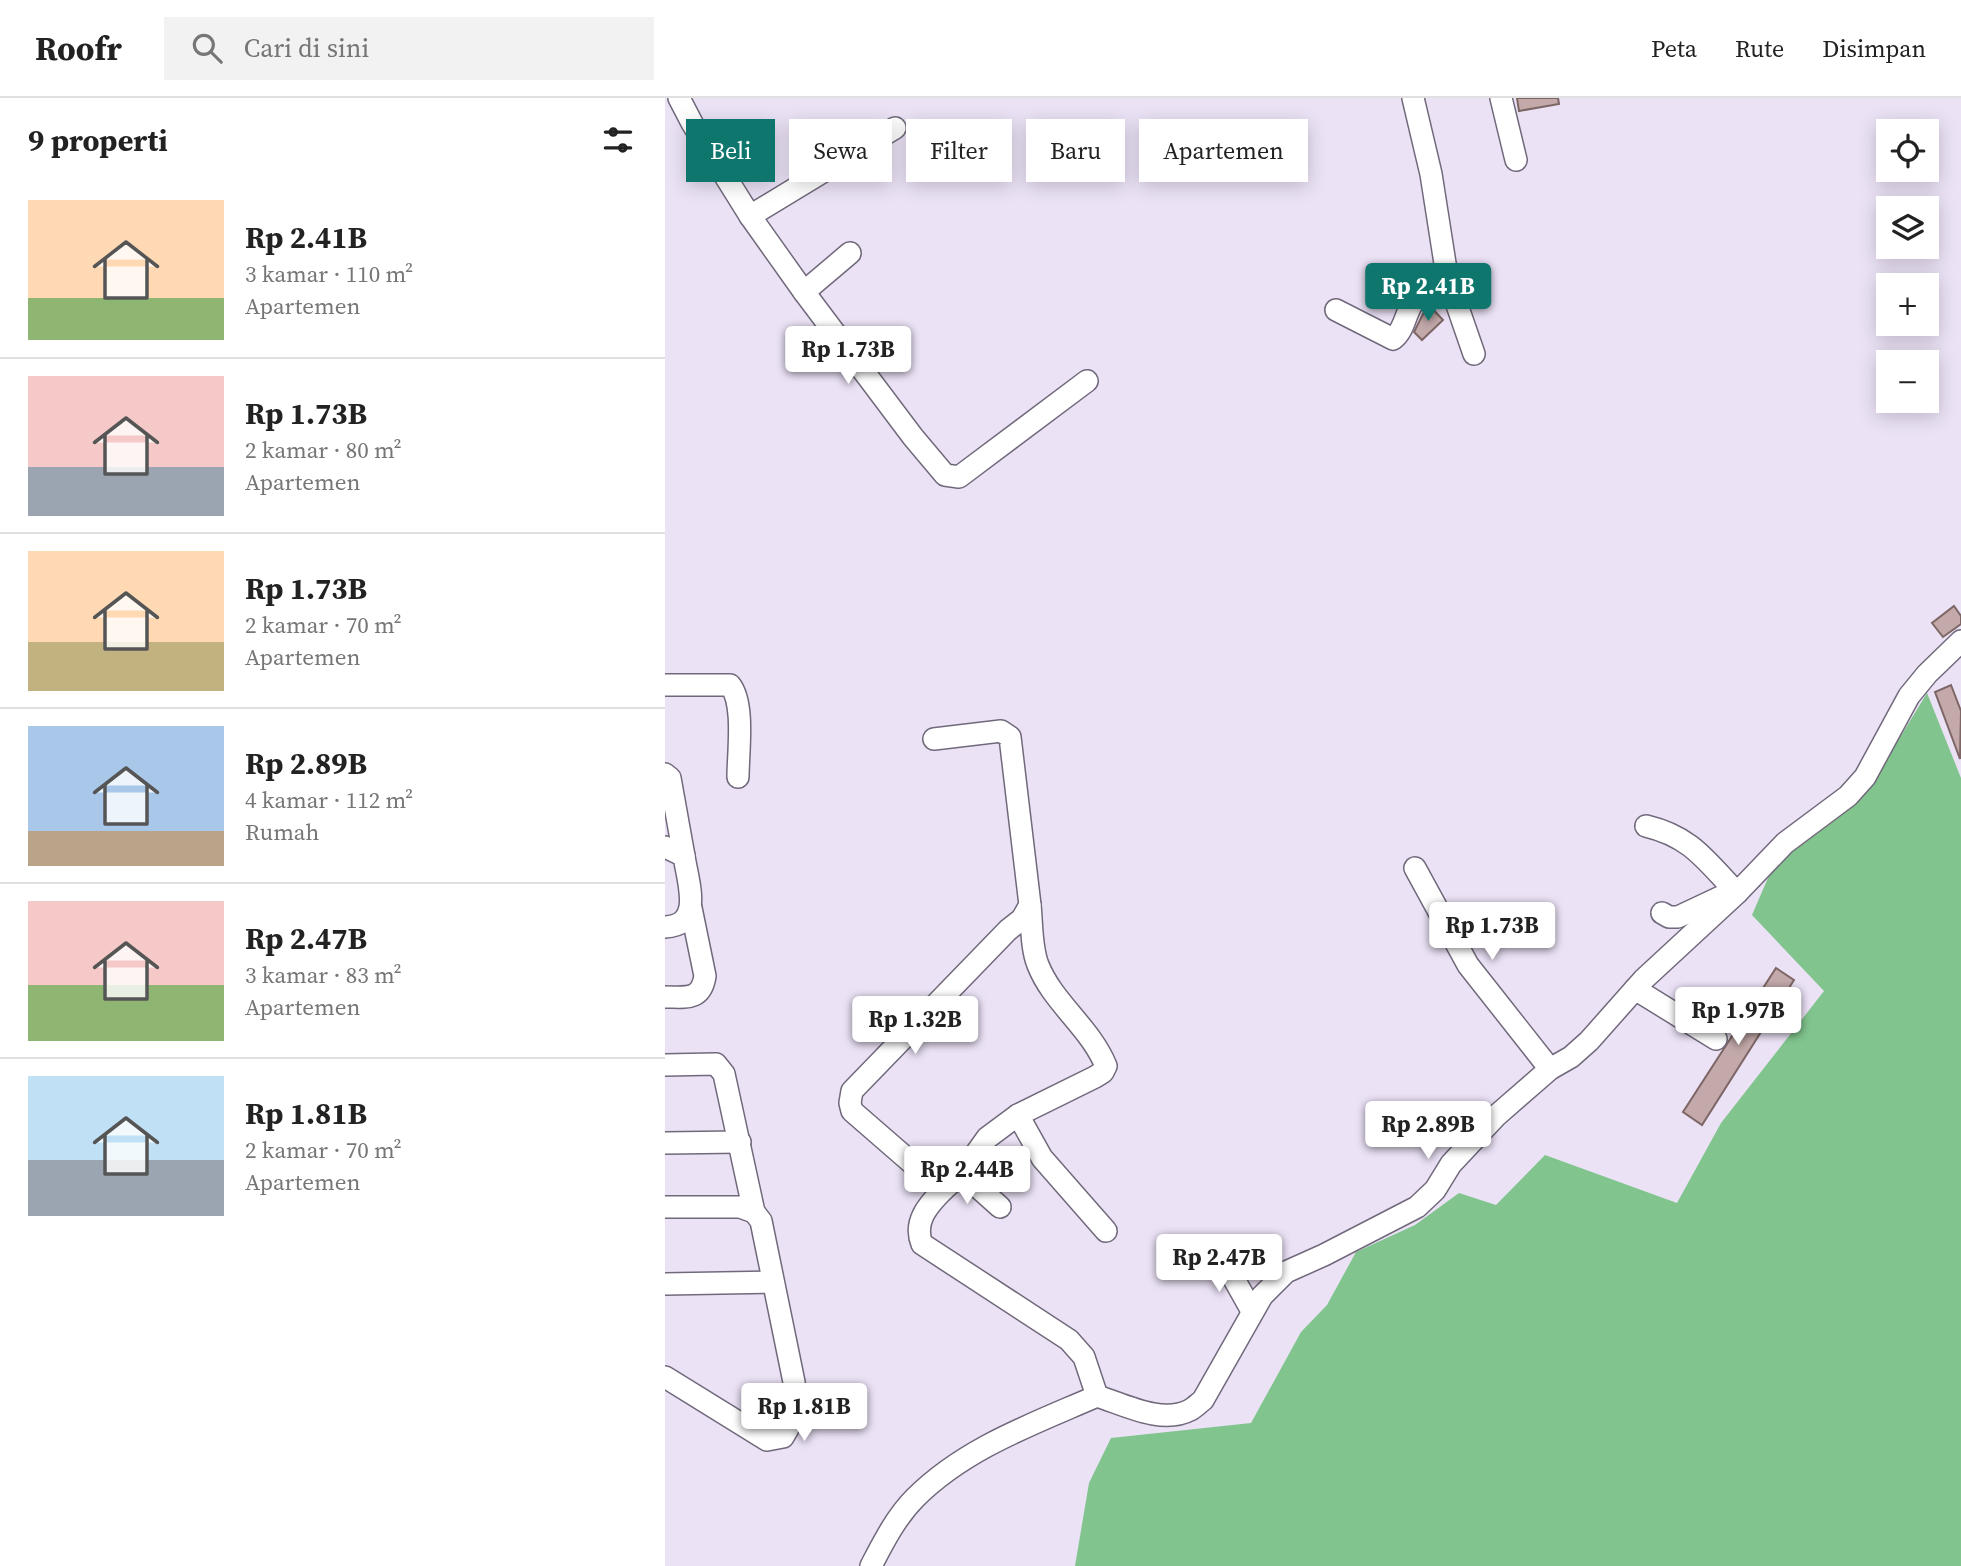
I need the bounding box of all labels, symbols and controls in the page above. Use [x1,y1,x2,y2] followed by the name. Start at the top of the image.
[164,17,654,80] search box
[35,26,122,71] text: Roofr
[188,29,226,67] icon: search
[244,30,369,66] text: Cari di sini
[1651,32,1697,65] text: Peta
[1735,32,1784,65] text: Rute
[1822,32,1926,65] text: Disimpan
[686,119,775,182] chip: Beli
[789,119,892,182] chip: Sewa
[906,119,1012,182] chip: Filter
[1026,119,1125,182] chip: Baru
[1139,119,1308,182] chip: Apartemen
[1876,119,1939,413] map controls
[1876,119,1939,182] button: locate
[28,120,168,161] text: 9 properti
[599,121,637,159] icon: filters
[1876,196,1939,259] button: layers
[245,217,367,258] text: Rp 2.41B
[84,228,168,312] icon: home
[245,258,413,290] text: 3 kamar · 110 m²
[1356,264,1500,323] pin: Rp 2.41B
[1381,270,1475,302] text: Rp 2.41B
[1876,273,1939,336] button: +
[245,290,360,322] text: Apartemen
[776,327,920,386] pin: Rp 1.73B
[801,333,895,365] text: Rp 1.73B
[1876,350,1939,413] button: −
[245,393,367,434] text: Rp 1.73B
[84,404,168,488] icon: home
[245,434,402,466] text: 2 kamar · 80 m²
[245,466,360,498] text: Apartemen
[245,568,367,609] text: Rp 1.73B
[84,579,168,663] icon: home
[245,609,402,641] text: 2 kamar · 70 m²
[245,641,360,673] text: Apartemen
[245,743,367,784] text: Rp 2.89B
[84,754,168,838] icon: home
[245,784,413,816] text: 4 kamar · 112 m²
[245,816,319,848] text: Rumah
[1420,902,1564,962] pin: Rp 1.73B
[1445,909,1539,941] text: Rp 1.73B
[245,918,367,959] text: Rp 2.47B
[84,929,168,1013] icon: home
[245,959,402,991] text: 3 kamar · 83 m²
[1666,988,1810,1047] pin: Rp 1.97B
[245,991,360,1023] text: Apartemen
[1691,994,1785,1026] text: Rp 1.97B
[843,996,987,1056] pin: Rp 1.32B
[868,1003,962,1035] text: Rp 1.32B
[245,1093,367,1134] text: Rp 1.81B
[1356,1102,1500,1161] pin: Rp 2.89B
[84,1104,168,1188] icon: home
[1381,1108,1475,1140] text: Rp 2.89B
[245,1134,402,1166] text: 2 kamar · 70 m²
[895,1146,1039,1206] pin: Rp 2.44B
[920,1153,1014,1185] text: Rp 2.44B
[245,1166,360,1198] text: Apartemen
[1147,1234,1291,1294] pin: Rp 2.47B
[1172,1241,1266,1273] text: Rp 2.47B
[732,1384,876,1443] pin: Rp 1.81B
[757,1390,851,1422] text: Rp 1.81B

